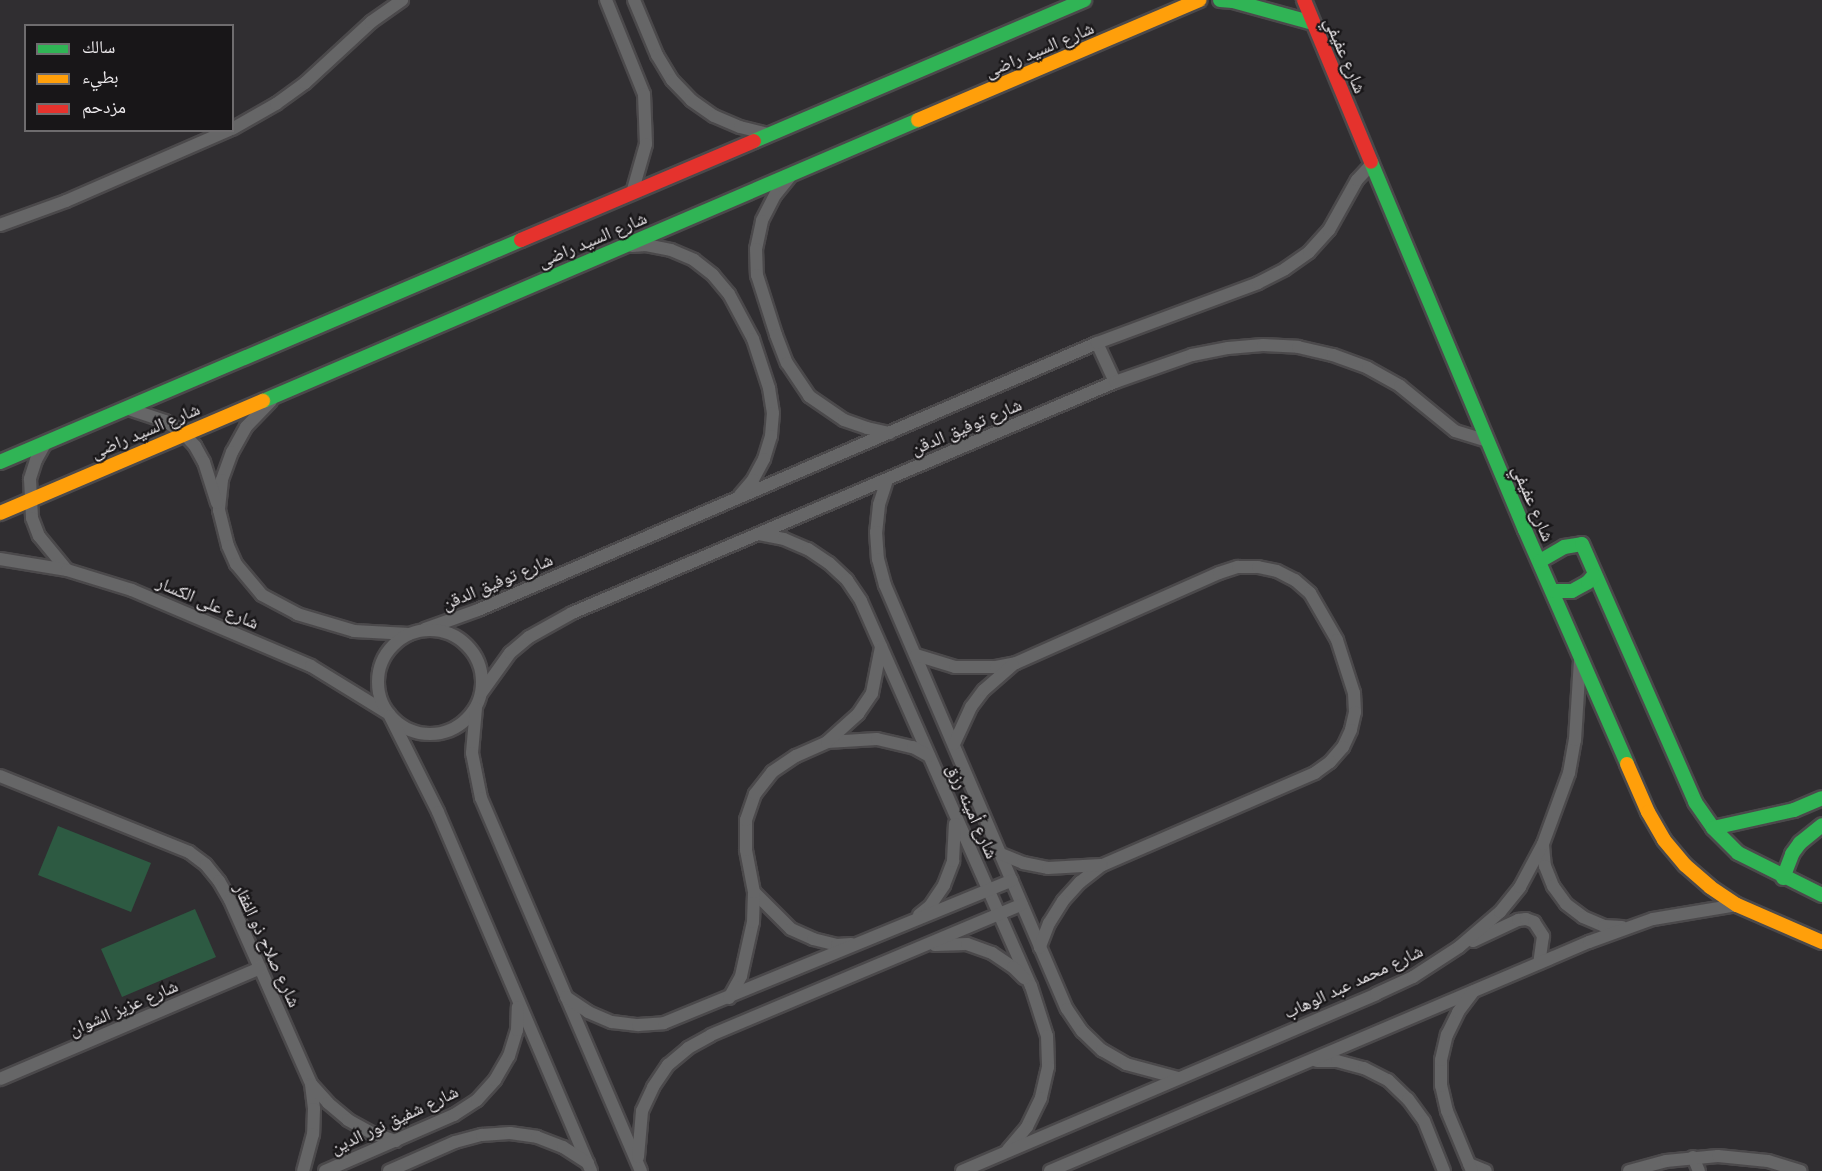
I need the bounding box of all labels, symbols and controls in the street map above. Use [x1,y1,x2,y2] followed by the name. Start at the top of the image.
[1320,14,1372,96] street label: شارع عفيفي
[981,16,1097,82] street label: شارع السيد راضى
[24,24,234,132] legend
[82,35,115,57] text: سالك
[82,65,119,87] text: بطيء
[82,95,126,117] text: مزدحم
[534,206,650,272] street label: شارع السيد راضى
[907,393,1025,459] street label: شارع توفيق الدقن
[87,397,203,463] street label: شارع السيد راضى
[1508,462,1560,544] street label: شارع عفيفي
[438,548,556,614] street label: شارع توفيق الدقن
[154,571,262,633] street label: شارع على الكسار
[943,760,1003,862] street label: شارع أمينه رزق
[230,880,306,1010] street label: شارع صلاح ذو الفقار
[1280,939,1426,1023] street label: شارع محمد عبد الوهاب
[65,974,181,1040] street label: شارع عزيز الشوان
[327,1080,461,1158] street label: شارع شفيق نور الدين

